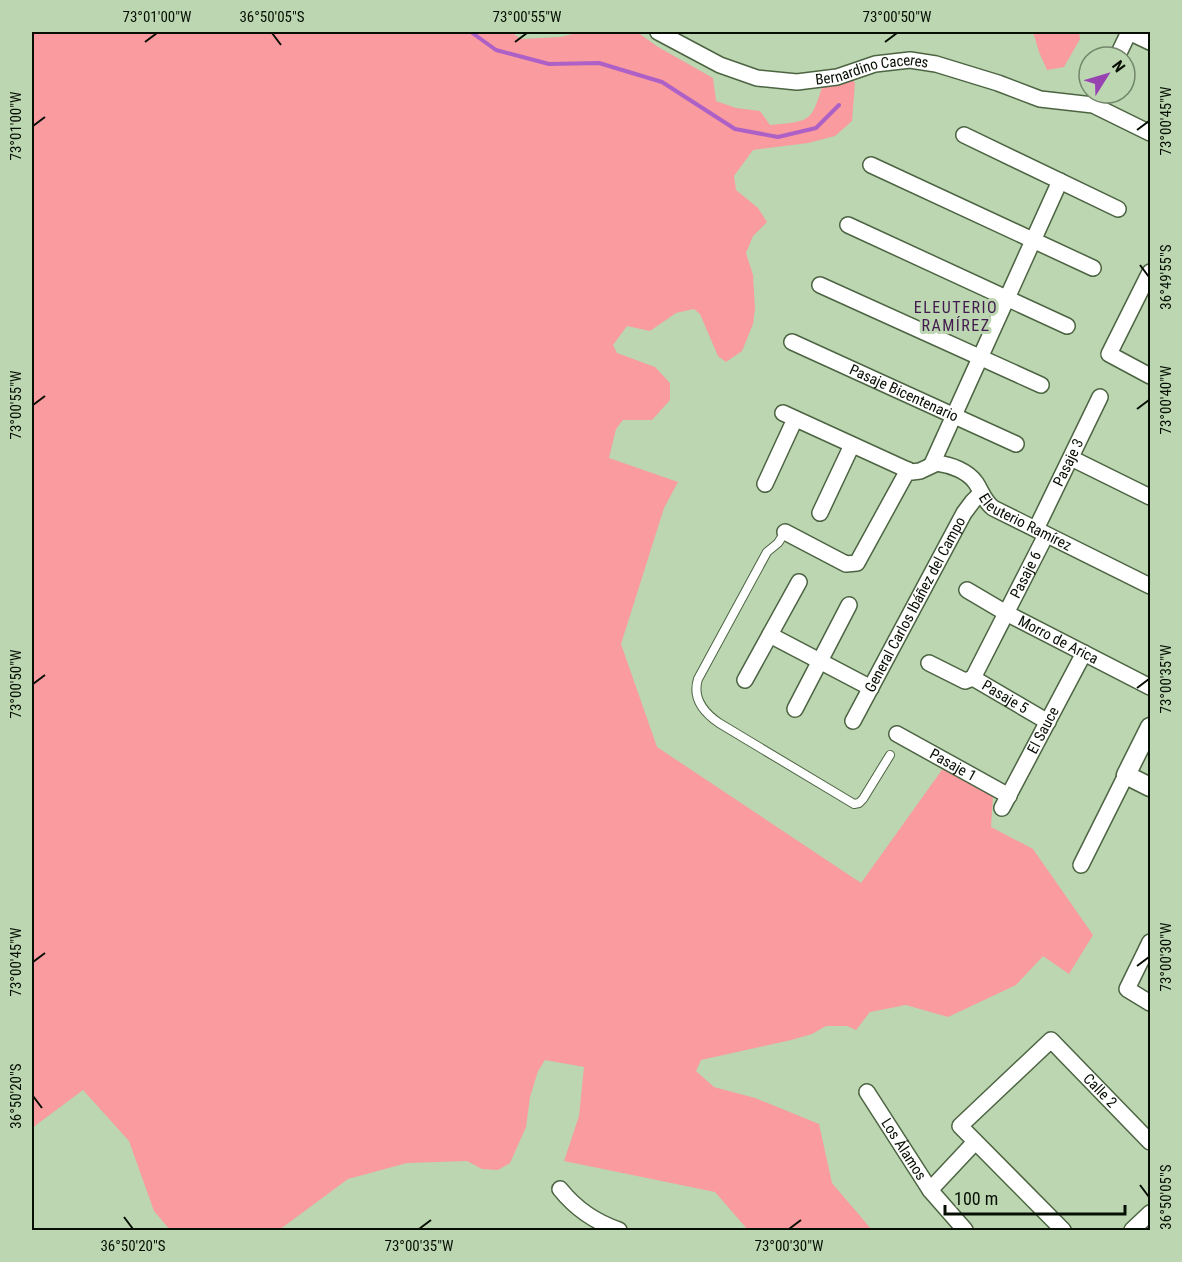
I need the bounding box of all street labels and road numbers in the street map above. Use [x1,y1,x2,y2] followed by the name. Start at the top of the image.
[814,51,930,89] street label: Bernardino Caceres
[847,360,961,426] street label: Pasaje Bicentenario
[1049,436,1087,489] street label: Pasaje 3
[975,490,1075,555] street label: Eleuterio Ramírez
[861,514,969,695] street label: General Carlos Ibáñez del Campo
[1006,548,1045,601] street label: Pasaje 6
[1015,612,1101,668] street label: Morro de Arica
[979,676,1032,717] street label: Pasaje 5
[1023,704,1063,757] street label: El Sauce
[926,745,980,785] street label: Pasaje 1
[1079,1070,1121,1111] street label: Calle 2
[877,1115,930,1184] street label: Los Álamos

